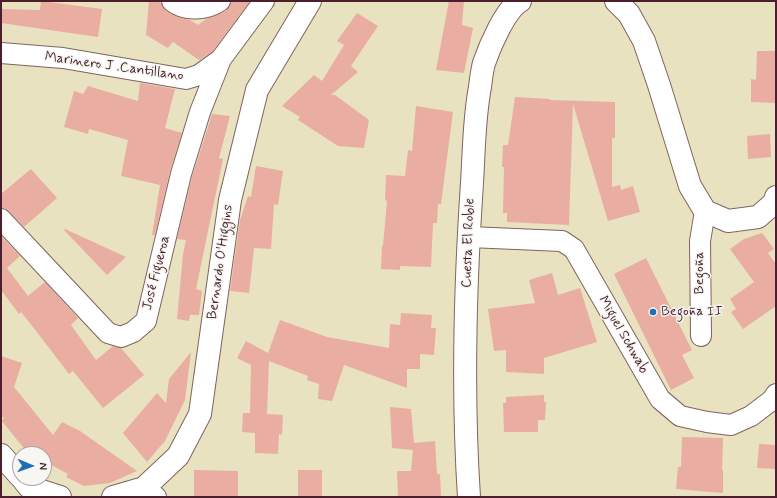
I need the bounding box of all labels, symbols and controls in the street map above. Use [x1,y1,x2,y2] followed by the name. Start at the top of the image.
[43,49,185,85] street label: Marinero J .Cantillano
[459,198,479,288] street label: Cuesta El Roble
[205,203,237,321] street label: Bernardo O'Higgins
[140,234,174,312] street label: José Figueroa
[692,252,708,294] street label: Begoña
[594,293,652,377] street label: Miguel Schwab
[661,304,723,320] place label: Begoña II
[648,307,658,317] marker: Begoña II
[12,446,52,486] north arrow
[36,462,50,470] text: N

